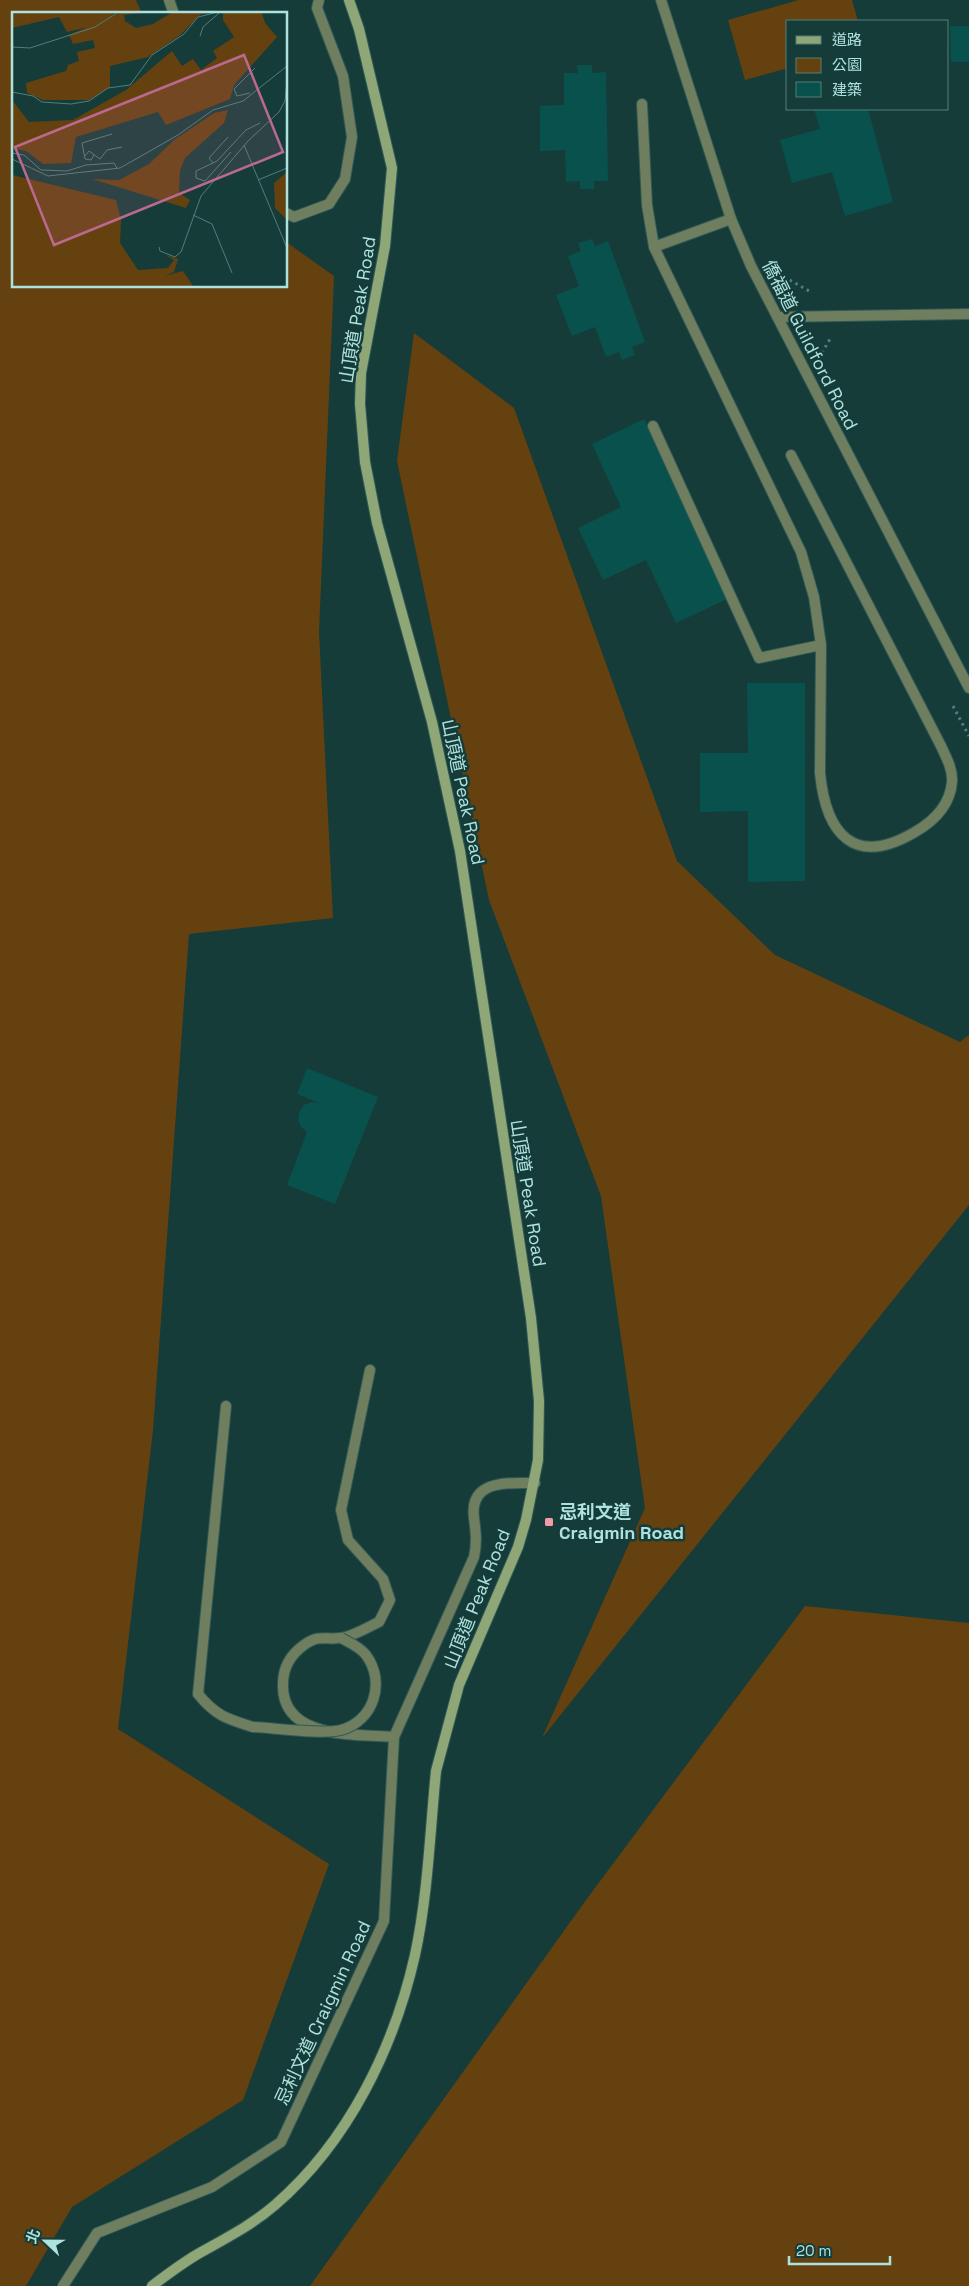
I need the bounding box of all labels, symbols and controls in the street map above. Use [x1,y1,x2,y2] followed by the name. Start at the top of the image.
[12,12,288,288] inset map
[786,20,949,110] legend
[832,30,862,49] text: 道路
[832,55,862,74] text: 公園
[832,80,862,99] text: 建築
[335,235,380,385] street label: 山頂道 Peak Road
[758,256,863,434] street label: 僑福道 Guildford Road
[437,717,490,867] street label: 山頂道 Peak Road
[506,1118,551,1268] street label: 山頂道 Peak Road
[559,1500,684,1544] place label: 忌利文道 Craigmin Road
[543,1516,555,1528] marker: 忌利文道 Craigmin Road
[438,1526,515,1672] street label: 山頂道 Peak Road
[270,1917,375,2109] street label: 忌利文道 Craigmin Road
[20,2216,70,2266] north arrow
[22,2226,44,2246] text: 北
[789,2234,890,2266] scale bar
[796,2241,831,2260] text: 20 m

